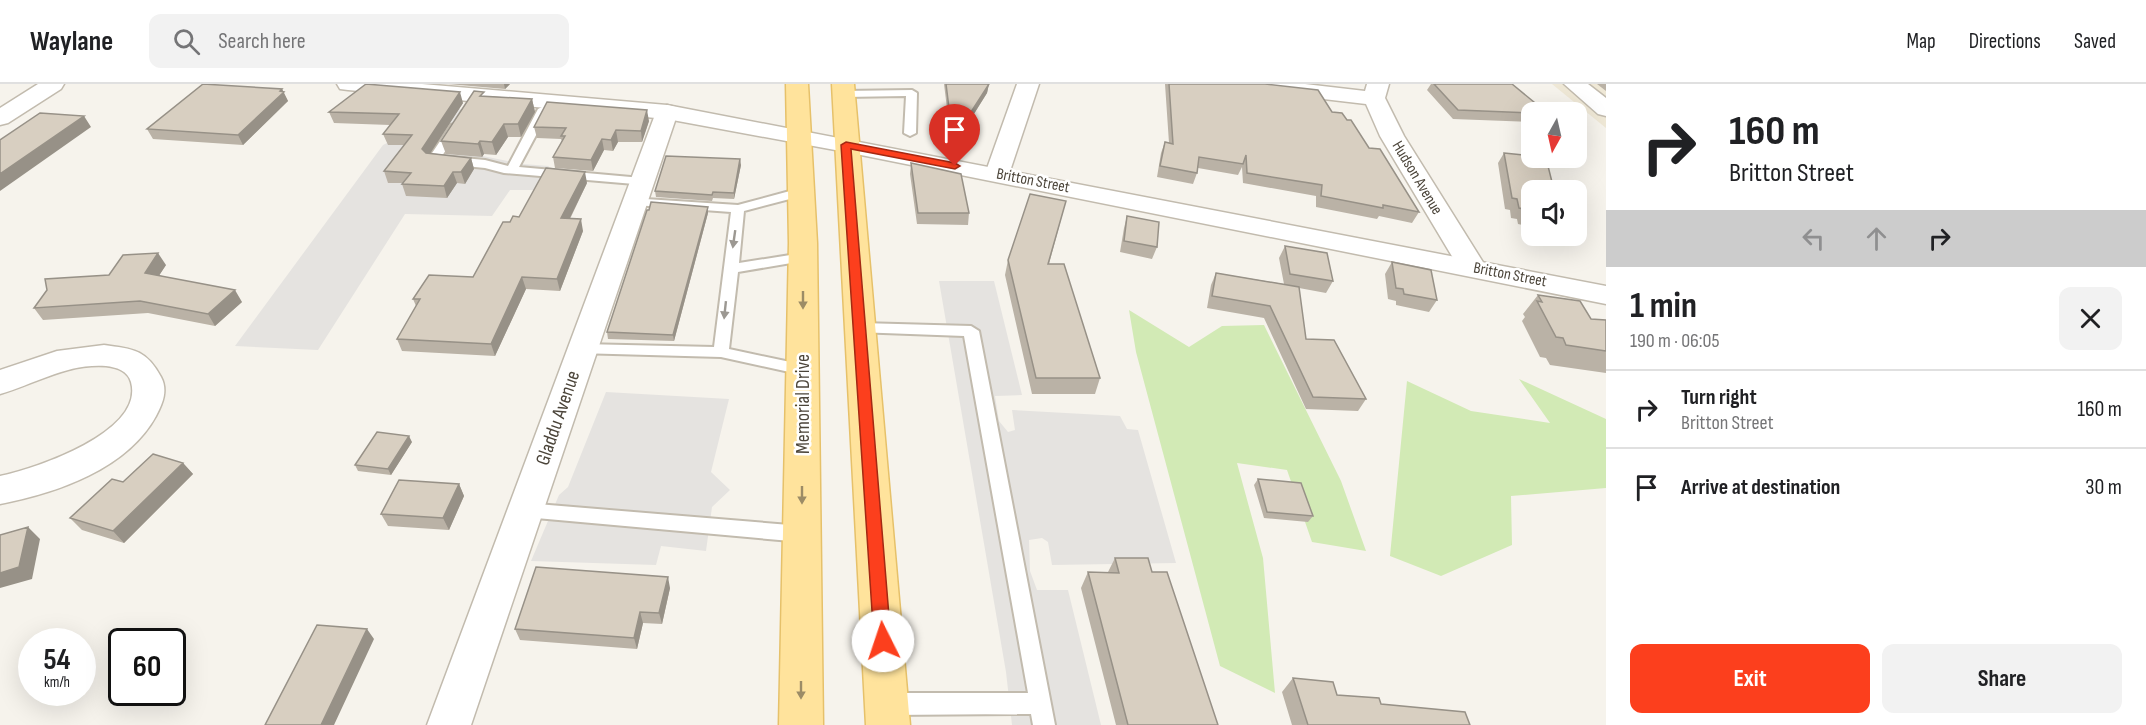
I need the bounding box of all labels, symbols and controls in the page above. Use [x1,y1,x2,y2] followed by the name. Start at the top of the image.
[149,14,569,68] search box
[30,25,113,58] text: Waylane
[170,25,203,58] icon: search
[218,28,306,55] text: Search here
[1906,29,1936,54] text: Map
[1969,29,2041,54] text: Directions
[2074,29,2116,54] text: Saved
[1521,102,1587,168] north arrow
[1521,102,1587,246] map controls
[929,104,980,166] pin
[1729,106,1820,157] text: 160 m
[1630,108,1708,186] icon: right
[938,113,971,146] icon: arrive
[1388,138,1446,218] street label: Hudson Avenue
[1729,157,1854,189] text: Britton Street
[995,165,1071,197] street label: Britton Street
[1521,180,1587,246] button: sound
[1797,222,1830,255] icon: left
[1860,222,1893,255] icon: ahead
[1923,222,1956,255] icon: right
[729,230,738,249] one-way arrow
[1472,259,1548,291] street label: Britton Street
[1630,285,1697,328] text: 1 min
[2059,287,2122,350] button: close
[798,291,808,310] one-way arrow
[721,301,730,320] one-way arrow
[1630,329,1720,353] text: 190 m · 06:05
[791,354,815,454] street label: Memorial Drive
[531,367,585,469] street label: Gladdu Avenue
[1681,384,1757,411] text: Turn right
[1630,393,1663,426] icon: right
[2077,396,2122,423] text: 160 m
[1681,411,1774,435] text: Britton Street
[1630,471,1663,504] icon: arrive
[1681,474,1840,501] text: Arrive at destination
[2085,474,2122,501] text: 30 m
[798,486,807,505] one-way arrow
[851,609,915,673] position arrow
[108,628,186,706] speed limit sign: 60
[43,642,71,678] text: 54
[1630,644,1870,713] button: Exit
[1882,644,2122,713] button: Share
[44,673,70,692] text: km/h
[796,681,806,700] one-way arrow

